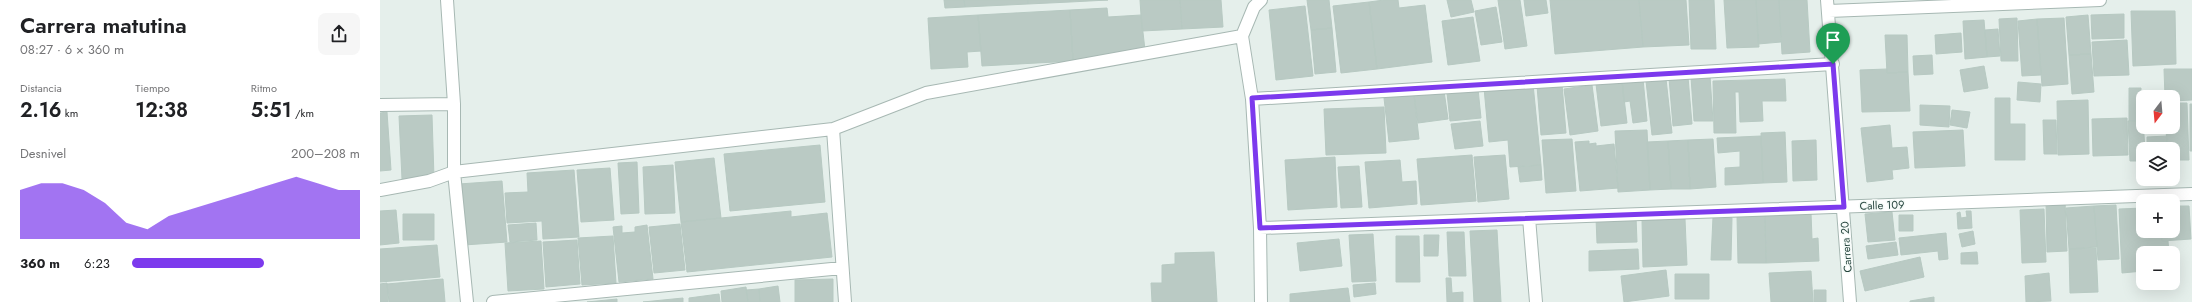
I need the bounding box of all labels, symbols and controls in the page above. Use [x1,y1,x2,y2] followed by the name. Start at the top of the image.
[20,9,187,41] text: Carrera matutina
[318,13,360,55] button: share
[1816,23,1850,64] pin
[1822,29,1844,51] icon: arrive
[20,40,124,59] text: 08:27 · 6 × 360 m
[20,80,62,96] text: Distancia
[135,80,170,96] text: Tiempo
[251,80,277,96] text: Ritmo
[2136,90,2180,134] north arrow
[2136,90,2180,290] map controls
[20,96,62,125] text: 2.16
[135,96,188,125] text: 12:38
[251,96,292,125] text: 5:51
[62,105,78,121] text: km
[292,105,314,121] text: /km
[2136,142,2180,186] button: layers
[20,144,66,163] text: Desnivel
[291,144,360,163] text: 200–208 m
[2136,194,2180,238] button: +
[1859,196,1905,214] street label: Calle 109
[1836,221,1856,273] street label: Carrera 20
[2136,246,2180,290] button: −
[20,254,60,273] text: 360 m
[84,254,110,273] text: 6:23

